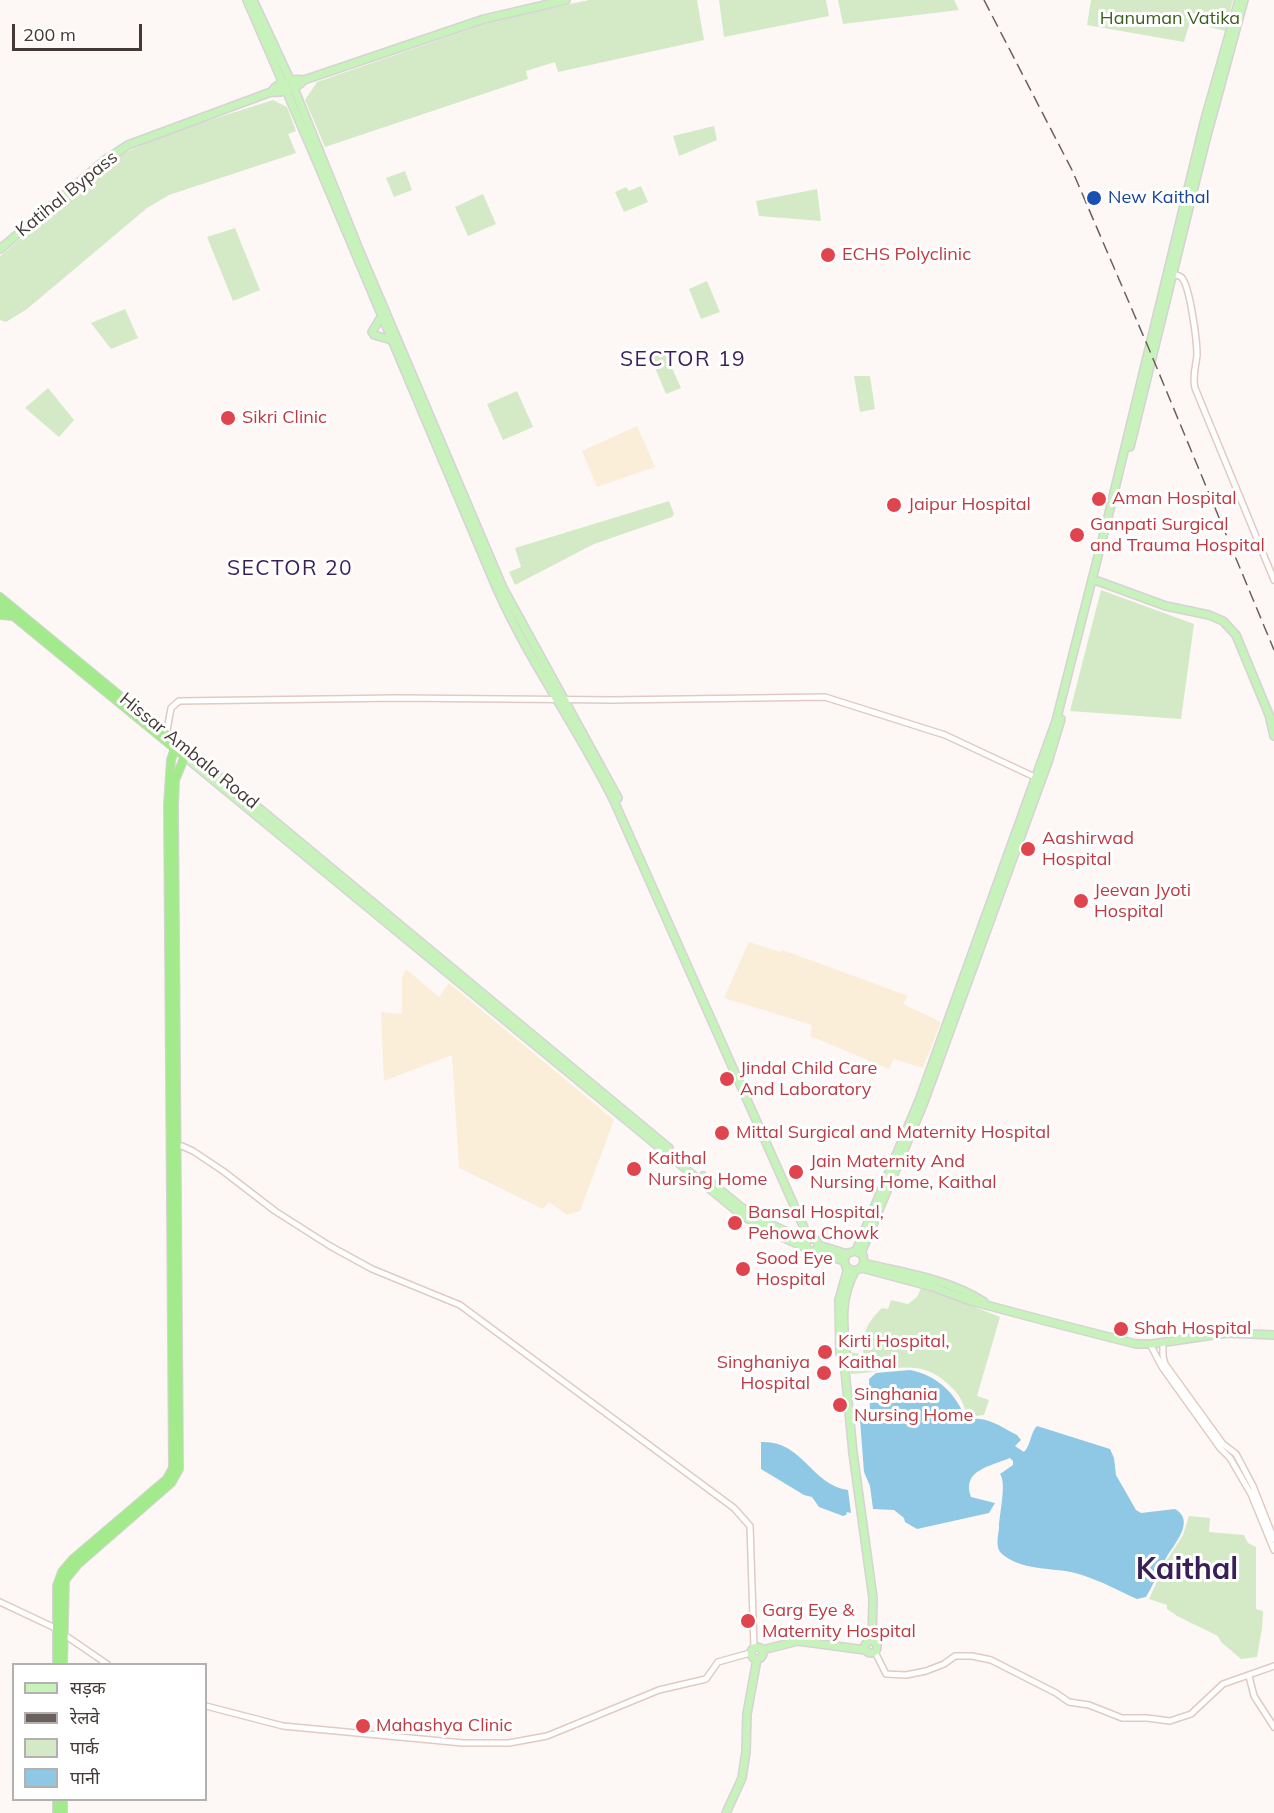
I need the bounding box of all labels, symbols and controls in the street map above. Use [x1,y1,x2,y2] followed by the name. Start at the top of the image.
[1100,8,1240,30] park label: Hanuman Vatika
[15,12,146,50] scale bar
[23,23,76,46] text: 200 m
[12,146,122,242] street label: Katihal Bypass
[1108,187,1210,209] place label: New Kaithal
[1085,189,1103,207] marker: New Kaithal
[842,244,971,266] place label: ECHS Polyclinic
[819,246,837,264] marker: ECHS Polyclinic
[620,347,746,373] district label: SECTOR 19
[242,407,327,429] place label: Sikri Clinic
[219,409,237,427] marker: Sikri Clinic
[1112,488,1237,510] place label: Aman Hospital
[1090,490,1108,508] marker: Aman Hospital
[908,494,1031,516] place label: Jaipur Hospital
[885,496,903,514] marker: Jaipur Hospital
[1090,514,1265,556] place label: Ganpati Surgical and Trauma Hospital
[1068,526,1086,544] marker: Ganpati Surgical and Trauma Hospital
[227,556,353,582] district label: SECTOR 20
[115,688,263,814] street label: Hissar Ambala Road
[1042,828,1134,870] place label: Aashirwad Hospital
[1019,840,1037,858] marker: Aashirwad Hospital
[1094,880,1191,922] place label: Jeevan Jyoti Hospital
[1072,892,1090,910] marker: Jeevan Jyoti Hospital
[740,1058,877,1100] place label: Jindal Child Care And Laboratory
[718,1070,736,1088] marker: Jindal Child Care And Laboratory
[736,1122,1050,1144] place label: Mittal Surgical and Maternity Hospital
[713,1124,731,1142] marker: Mittal Surgical and Maternity Hospital
[648,1148,767,1190] place label: Kaithal Nursing Home
[810,1151,996,1194] place label: Jain Maternity And Nursing Home, Kaithal
[625,1160,643,1178] marker: Kaithal Nursing Home
[787,1163,805,1181] marker: Jain Maternity And Nursing Home, Kaithal
[748,1202,884,1244] place label: Bansal Hospital, Pehowa Chowk
[726,1214,744,1232] marker: Bansal Hospital, Pehowa Chowk
[756,1248,833,1290] place label: Sood Eye Hospital
[734,1260,752,1278] marker: Sood Eye Hospital
[1134,1318,1251,1340] place label: Shah Hospital
[1112,1320,1130,1338] marker: Shah Hospital
[838,1331,950,1374] place label: Kirti Hospital, Kaithal
[816,1343,834,1361] marker: Kirti Hospital, Kaithal
[717,1352,810,1394] place label: Singhaniya Hospital
[815,1364,833,1382] marker: Singhaniya Hospital
[854,1384,973,1426] place label: Singhania Nursing Home
[831,1396,849,1414] marker: Singhania Nursing Home
[1136,1552,1238,1588] district label: Kaithal
[762,1600,916,1642] place label: Garg Eye & Maternity Hospital
[739,1612,757,1630] marker: Garg Eye & Maternity Hospital
[12,1663,207,1801] legend
[70,1676,106,1699] text: सड़क
[70,1706,100,1729] text: रेलवे
[376,1715,512,1737] place label: Mahashya Clinic
[354,1717,372,1735] marker: Mahashya Clinic
[70,1736,99,1759] text: पार्क
[70,1766,100,1789] text: पानी

